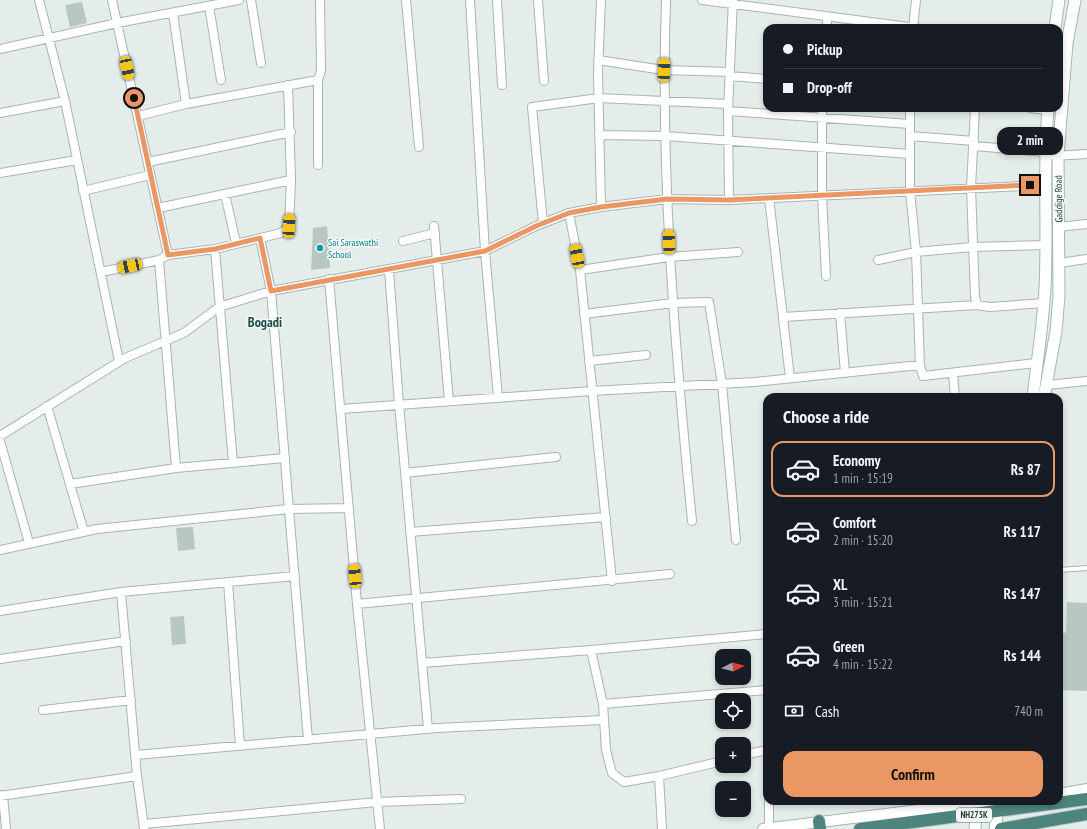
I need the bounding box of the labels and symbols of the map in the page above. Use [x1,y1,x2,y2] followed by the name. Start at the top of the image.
[119,55,135,81] car
[658,58,670,82] car
[125,89,143,107] route start
[997,127,1063,155] callout: 2 min
[1052,175,1065,223] street label: Gaddige Road
[1021,176,1039,194] route end
[282,214,296,238] car
[663,230,675,254] car
[328,236,378,261] place label: Sai Saraswathi School
[315,243,325,253] marker: Sai Saraswathi School
[569,243,585,269] car
[117,258,143,274] car
[248,313,282,331] district label: Bogadi
[348,564,362,588] car
[715,649,751,685] north arrow
[956,808,992,822] road number: NH275K

